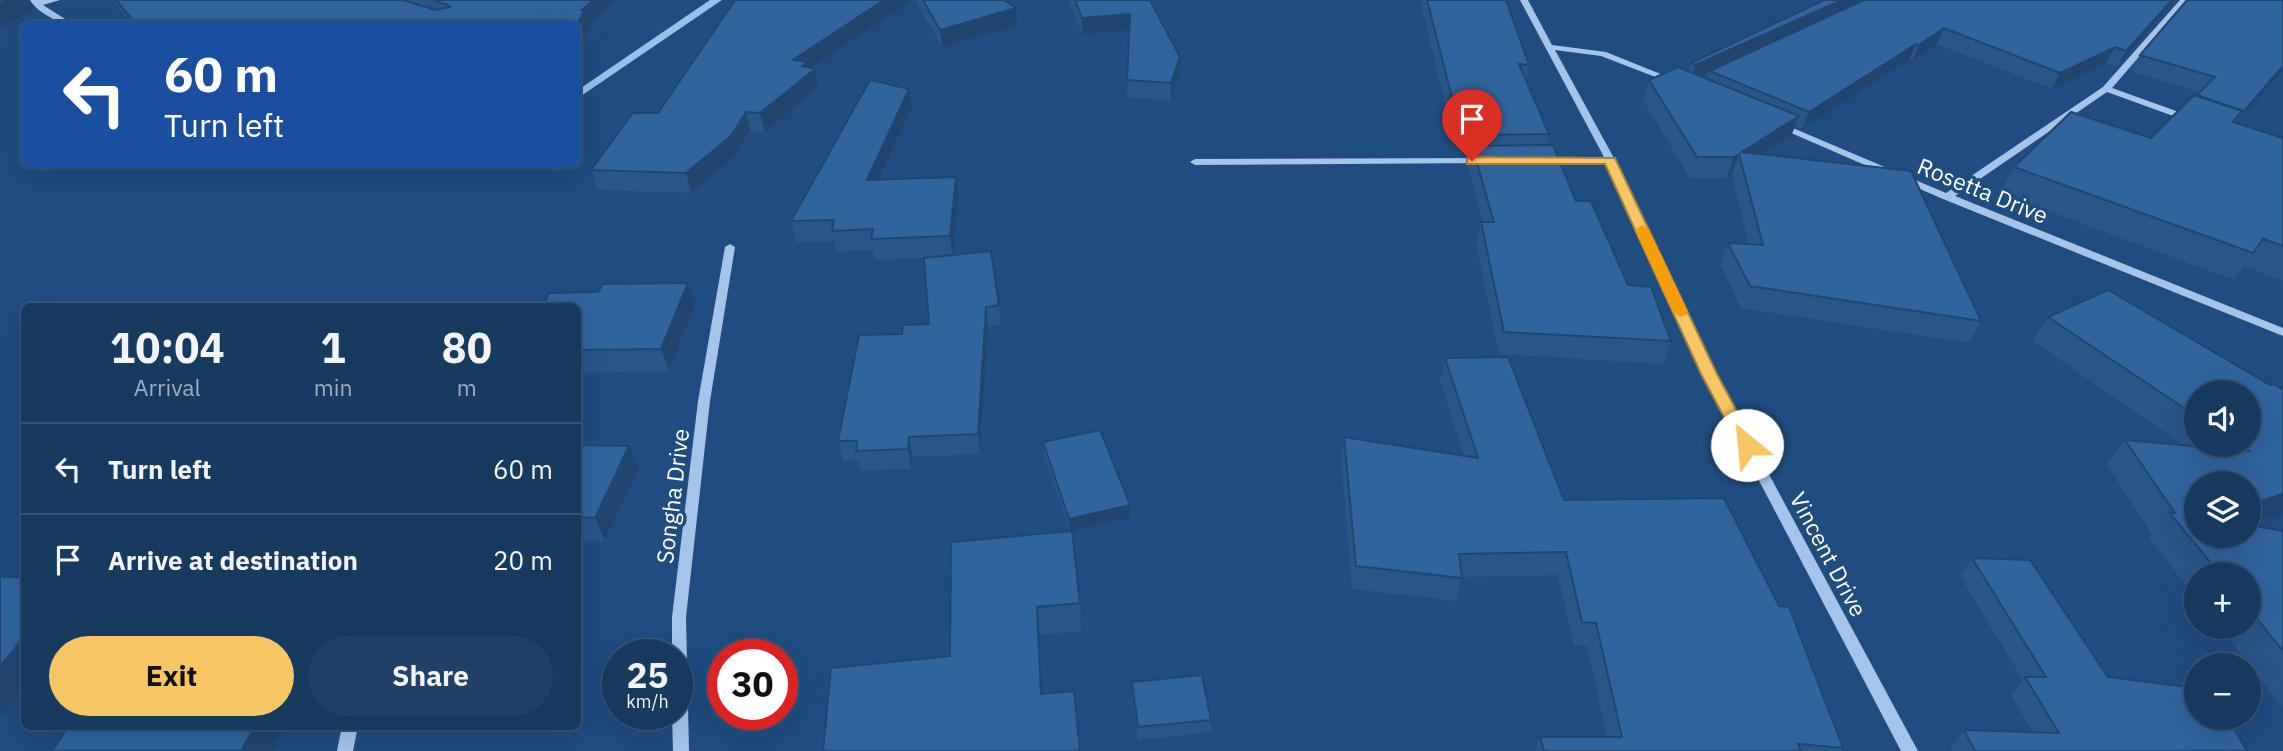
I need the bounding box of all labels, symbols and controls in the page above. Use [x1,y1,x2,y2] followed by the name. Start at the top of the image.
[164,42,278,105] text: 60 m
[49,49,140,140] icon: left
[1442,89,1502,161] pin
[1453,100,1491,138] icon: arrive
[164,104,284,146] text: Turn left
[1913,150,2053,230] street label: Rosetta Drive
[110,320,225,375] text: 10:04
[321,320,346,375] text: 1
[442,320,492,375] text: 80
[134,372,201,402] text: Arrival
[314,372,353,402] text: min
[457,372,477,402] text: m
[2184,380,2261,730] map controls
[2184,380,2261,457] button: sound
[1710,408,1784,482] position arrow
[649,427,695,565] street label: Songha Drive
[49,450,87,488] icon: left
[108,452,211,486] text: Turn left
[493,452,553,486] text: 60 m
[2184,471,2261,548] button: layers
[1784,487,1874,621] street label: Vincent Drive
[49,541,87,579] icon: arrive
[108,543,358,577] text: Arrive at destination
[493,543,553,577] text: 20 m
[2184,562,2261,639] button: +
[49,636,294,716] button: Exit
[308,636,553,716] button: Share
[707,639,798,730] speed limit sign: 30
[626,652,669,698] text: 25
[2184,653,2261,730] button: −
[626,690,669,713] text: km/h

